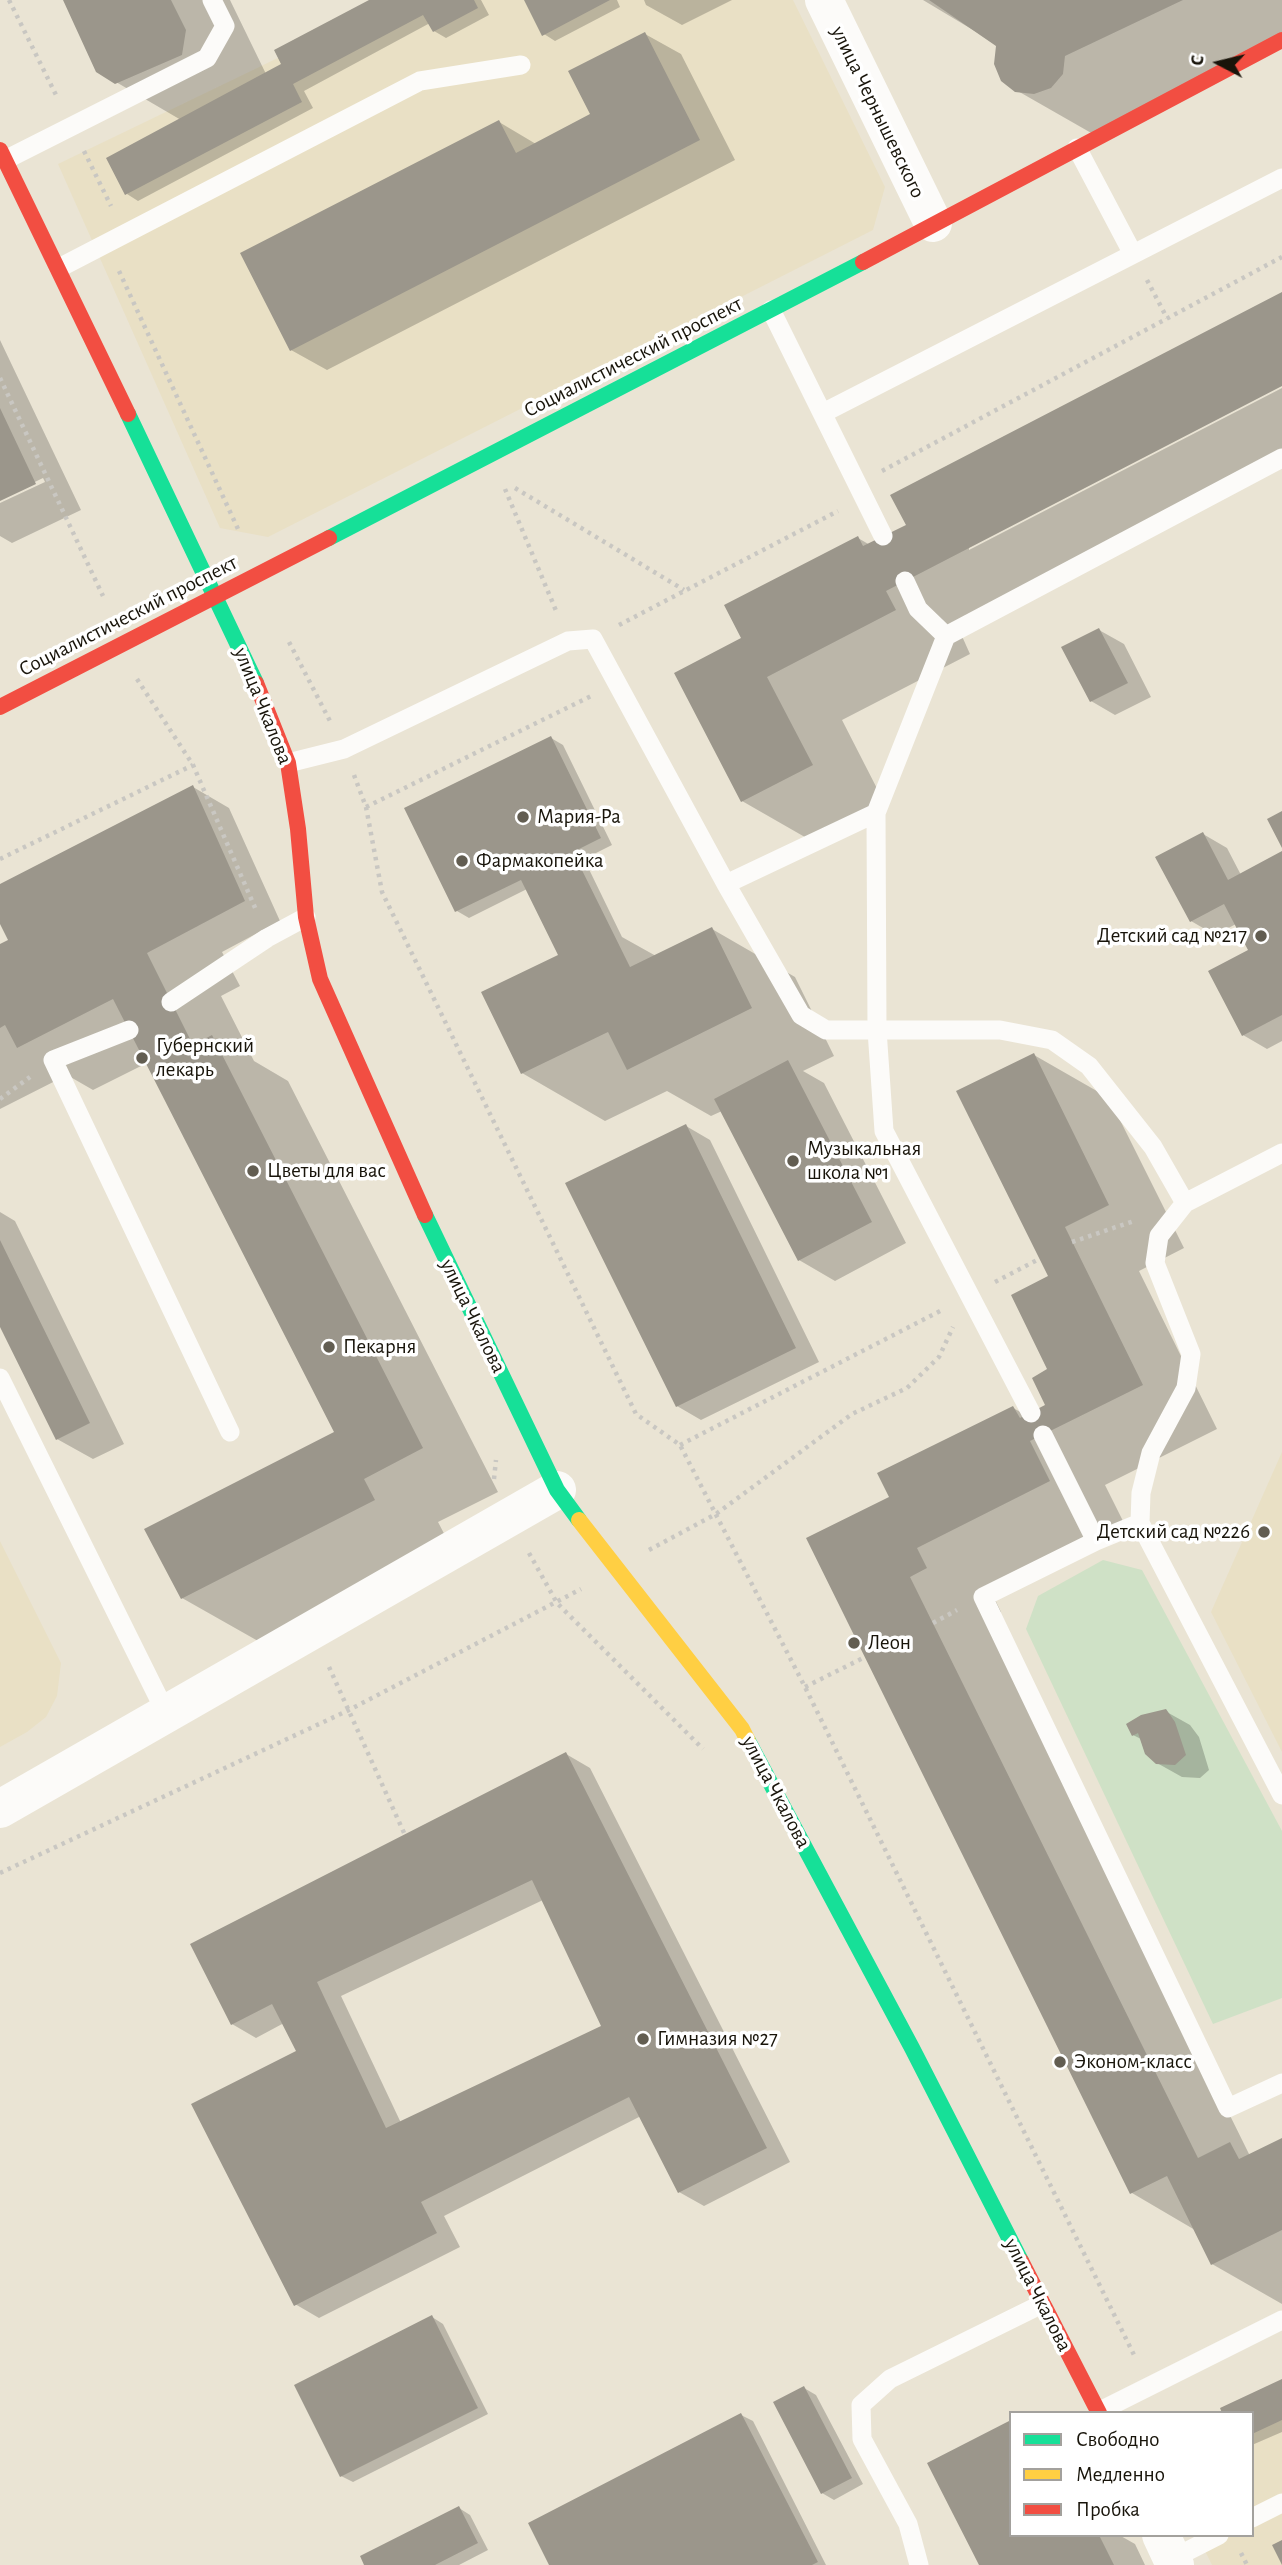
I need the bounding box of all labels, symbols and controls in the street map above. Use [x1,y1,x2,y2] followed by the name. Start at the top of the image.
[825,22,931,202] street label: улица Чернышевского
[1184,28,1254,98] north arrow
[1188,54,1208,67] text: С
[520,291,746,423] street label: Социалистический проспект
[15,550,241,682] street label: Социалистический проспект
[228,644,298,768] street label: улица Чкалова
[537,804,621,830] place label: Мария-Ра
[515,809,531,825] marker: Мария-Ра
[476,848,604,874] place label: Фармакопейка
[454,853,470,869] marker: Фармакопейка
[1097,923,1247,949] place label: Детский сад №217
[1253,928,1269,944] marker: Детский сад №217
[156,1033,254,1083] place label: Губернский лекарь
[134,1050,150,1066] marker: Губернский лекарь
[807,1136,921,1186] place label: Музыкальная школа №1
[785,1153,801,1169] marker: Музыкальная школа №1
[267,1158,386,1184] place label: Цветы для вас
[245,1163,261,1179] marker: Цветы для вас
[435,1255,511,1377] street label: улица Чкалова
[343,1334,416,1360] place label: Пекарня
[321,1339,337,1355] marker: Пекарня
[1097,1519,1250,1545] place label: Детский сад №226
[1256,1524,1272,1540] marker: Детский сад №226
[868,1630,911,1656] place label: Леон
[846,1635,862,1651] marker: Леон
[736,1732,816,1852] street label: улица Чкалова
[657,2026,778,2052] place label: Гимназия №27
[635,2031,651,2047] marker: Гимназия №27
[1074,2049,1192,2075] place label: Эконом-класс
[1052,2054,1068,2070] marker: Эконом-класс
[999,2234,1077,2356] street label: улица Чкалова
[1009,2411,1254,2537] legend
[1076,2429,1160,2450] text: Свободно
[1076,2464,1165,2485] text: Медленно
[1076,2499,1140,2520] text: Пробка

